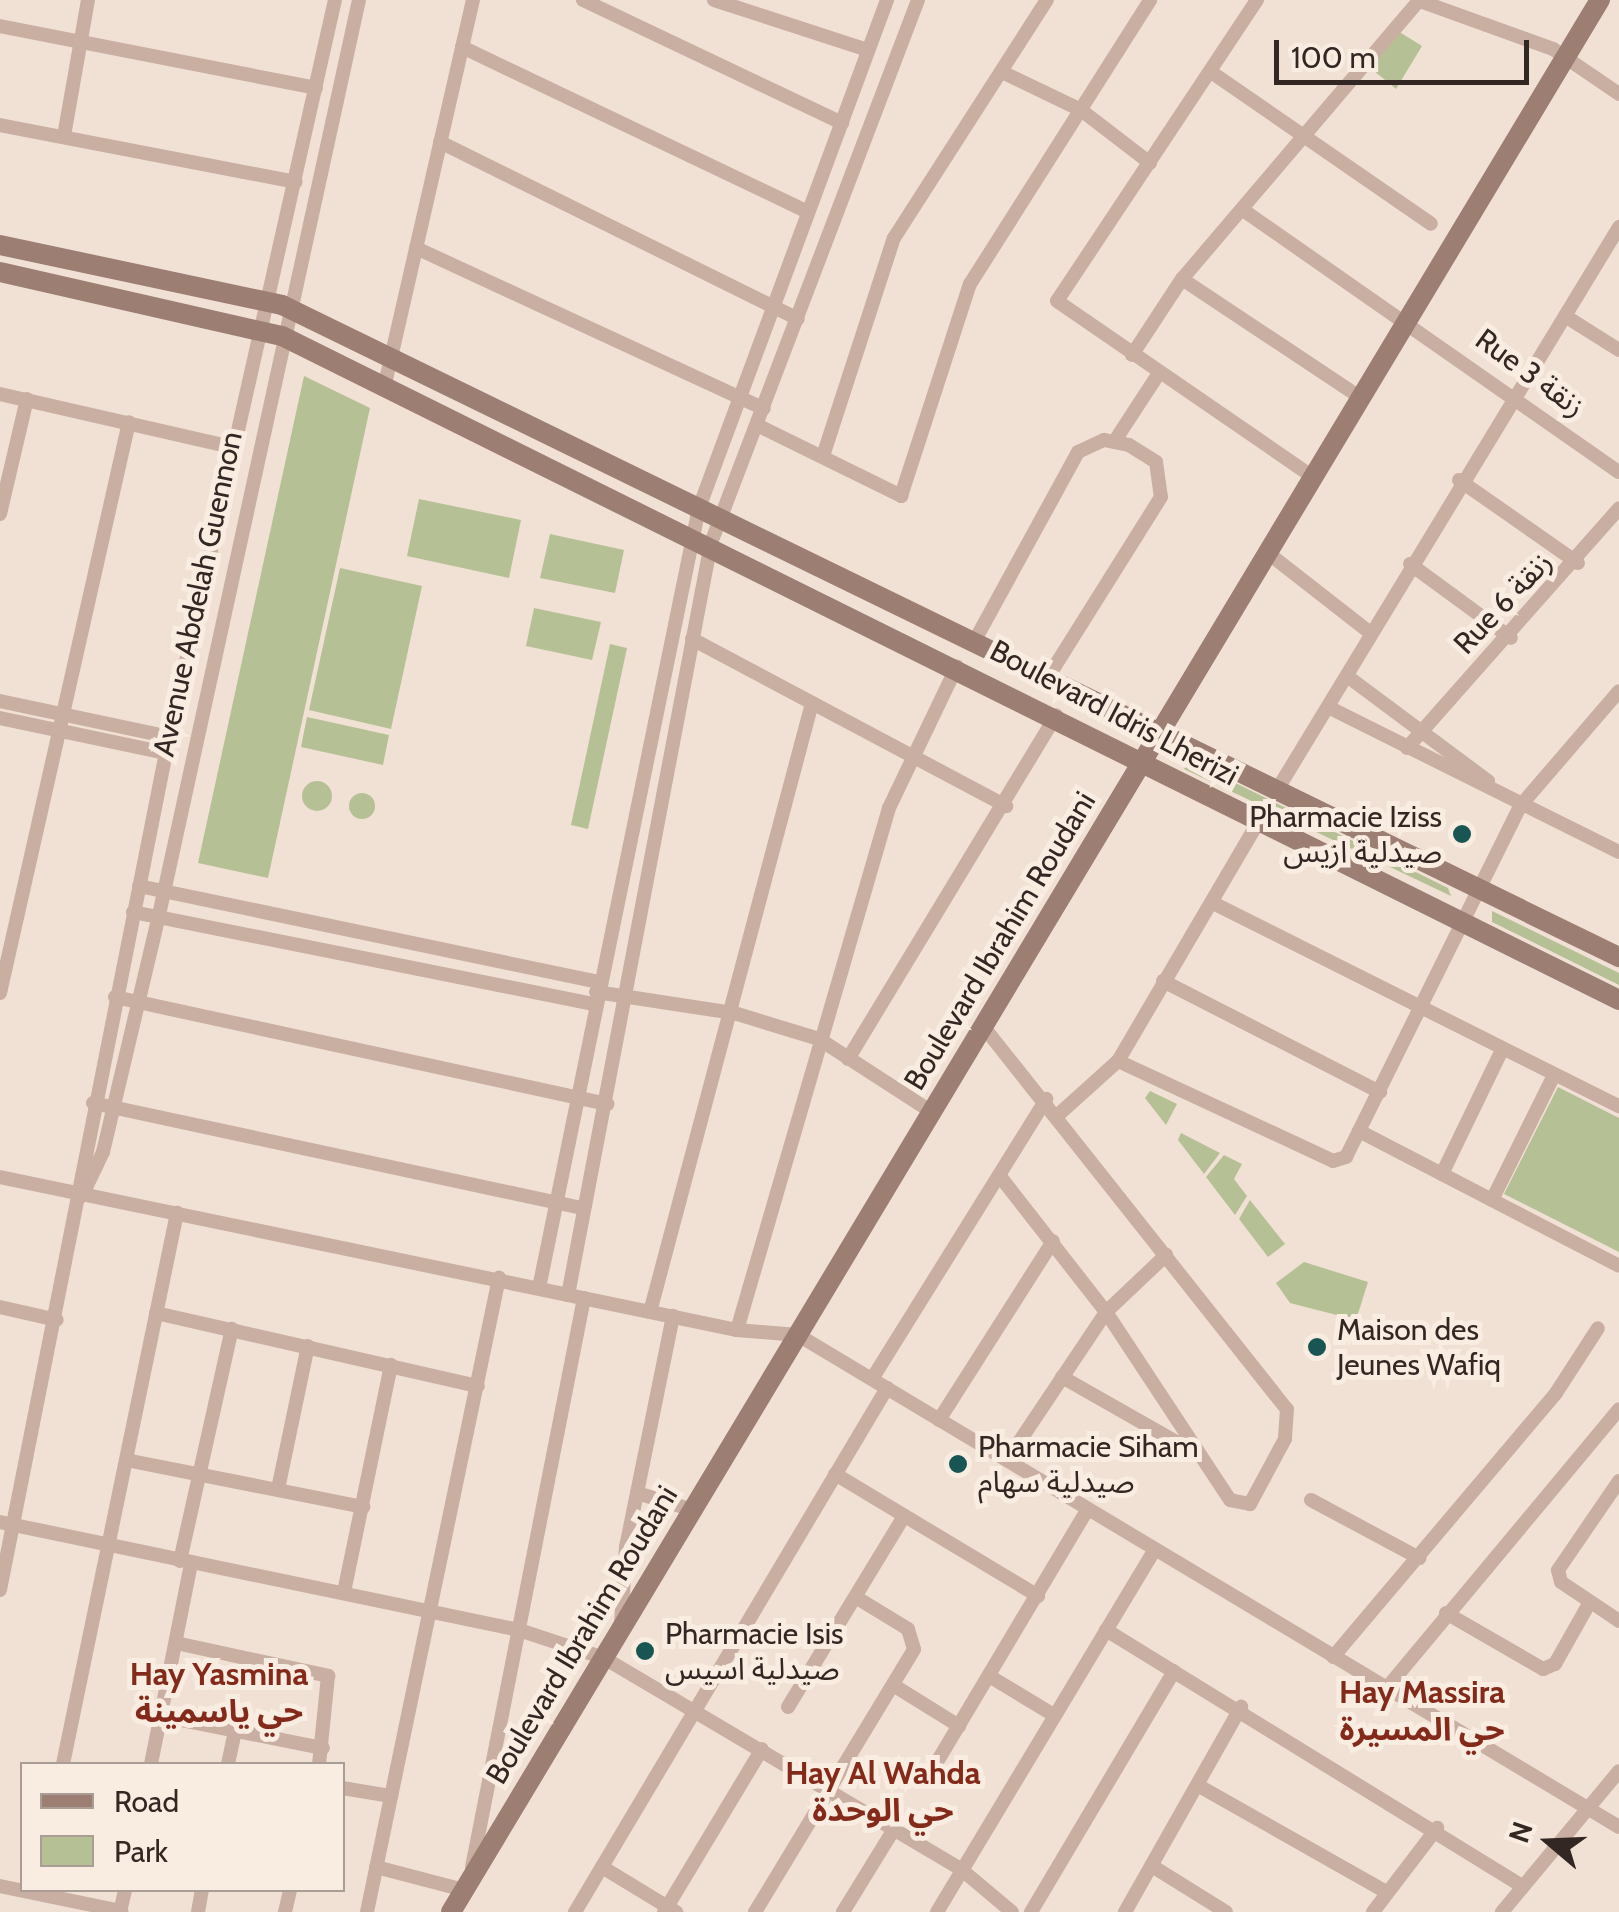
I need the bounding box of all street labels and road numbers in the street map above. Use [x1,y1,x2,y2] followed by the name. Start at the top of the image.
[1468,321,1592,425] street label: Rue 3 زنقة
[146,428,250,760] street label: Avenue Abdelah Guennon
[1447,544,1559,662] street label: Rue 6 زنقة
[984,632,1244,794] street label: Boulevard Idris Lherizi
[897,786,1103,1096] street label: Boulevard Ibrahim Roudani
[479,1480,685,1790] street label: Boulevard Ibrahim Roudani

